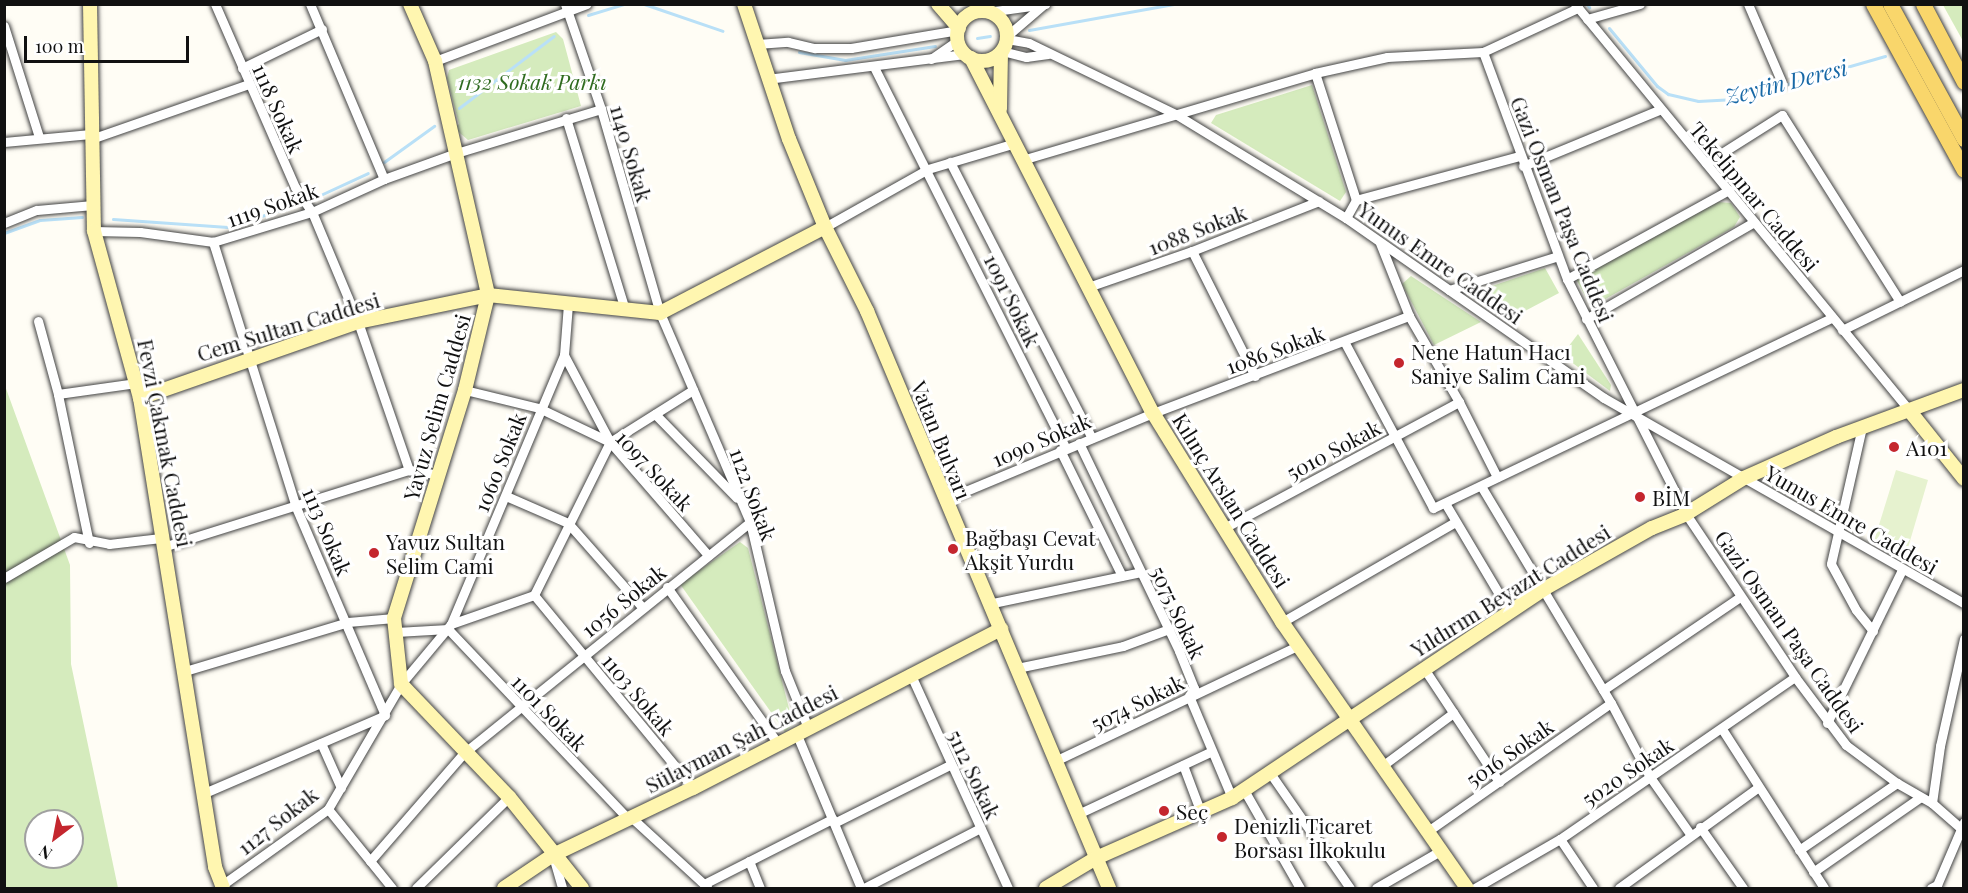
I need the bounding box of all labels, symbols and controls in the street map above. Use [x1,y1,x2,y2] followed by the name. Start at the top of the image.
[27,24,192,62] scale bar
[35,34,84,58] text: 100 m
[1722,54,1850,110] water label: Zeytin Deresi
[248,59,310,157] street label: 1118 Sokak
[457,68,607,94] park label: 1132 Sokak Parkı
[1506,92,1620,326] street label: Gazi Osman Paşa Caddesi
[606,102,658,204] street label: 1140 Sokak
[1685,116,1825,276] street label: Tekelipınar Caddesi
[223,177,321,231] street label: 1119 Sokak
[1354,196,1528,328] street label: Yunus Emre Caddesi
[1144,199,1250,259] street label: 1088 Sokak
[980,250,1046,350] street label: 1091 Sokak
[194,286,382,366] street label: Cem Sultan Caddesi
[397,311,475,503] street label: Yavuz Selim Caddesi
[1222,319,1328,379] street label: 1086 Sokak
[133,337,199,549] street label: Fevzi Çakmak Caddesi
[1411,338,1585,388] place label: Nene Hatun Hacı Saniye Salim Cami
[1392,356,1406,370] marker: Nene Hatun Hacı Saniye Salim Cami
[907,377,977,503] street label: Vatan Bulvarı
[988,407,1094,471] street label: 1090 Sokak
[1168,408,1296,592] street label: Kılınç Arslan Caddesi
[468,409,530,515] street label: 1060 Sokak
[1282,414,1384,484] street label: 5010 Sokak
[611,425,699,515] street label: 1097 Sokak
[1906,434,1947,460] place label: A101
[1887,440,1901,454] marker: A101
[726,444,782,544] street label: 1122 Sokak
[1761,459,1943,579] street label: Yunus Emre Caddesi
[298,483,358,579] street label: 1113 Sokak
[1652,484,1690,510] place label: BİM
[1633,490,1647,504] marker: BİM
[1406,518,1614,662] street label: Yıldırım Beyazıt Caddesi
[965,524,1096,574] place label: Bağbaşı Cevat Akşit Yurdu
[1710,525,1870,737] street label: Gazi Osman Paşa Caddesi
[386,528,505,578] place label: Yavuz Sultan Selim Cami
[946,542,960,556] marker: Bağbaşı Cevat Akşit Yurdu
[367,546,381,560] marker: Yavuz Sultan Selim Cami
[576,558,670,642] street label: 1056 Sokak
[1146,561,1212,663] street label: 5075 Sokak
[598,648,680,740] street label: 1103 Sokak
[507,668,593,756] street label: 1101 Sokak
[1086,669,1188,735] street label: 5074 Sokak
[641,679,841,797] street label: Sülayman Şah Caddesi
[1460,713,1558,791] street label: 5016 Sokak
[943,725,1007,823] street label: 5112 Sokak
[1576,731,1678,811] street label: 5020 Sokak
[232,781,322,859] street label: 1127 Sokak
[1176,798,1208,824] place label: Seç
[1157,804,1171,818] marker: Seç
[24,809,84,869] north arrow
[1234,812,1386,862] place label: Denizli Ticaret Borsası İlkokulu
[1215,830,1229,844] marker: Denizli Ticaret Borsası İlkokulu
[35,841,56,865] text: N

